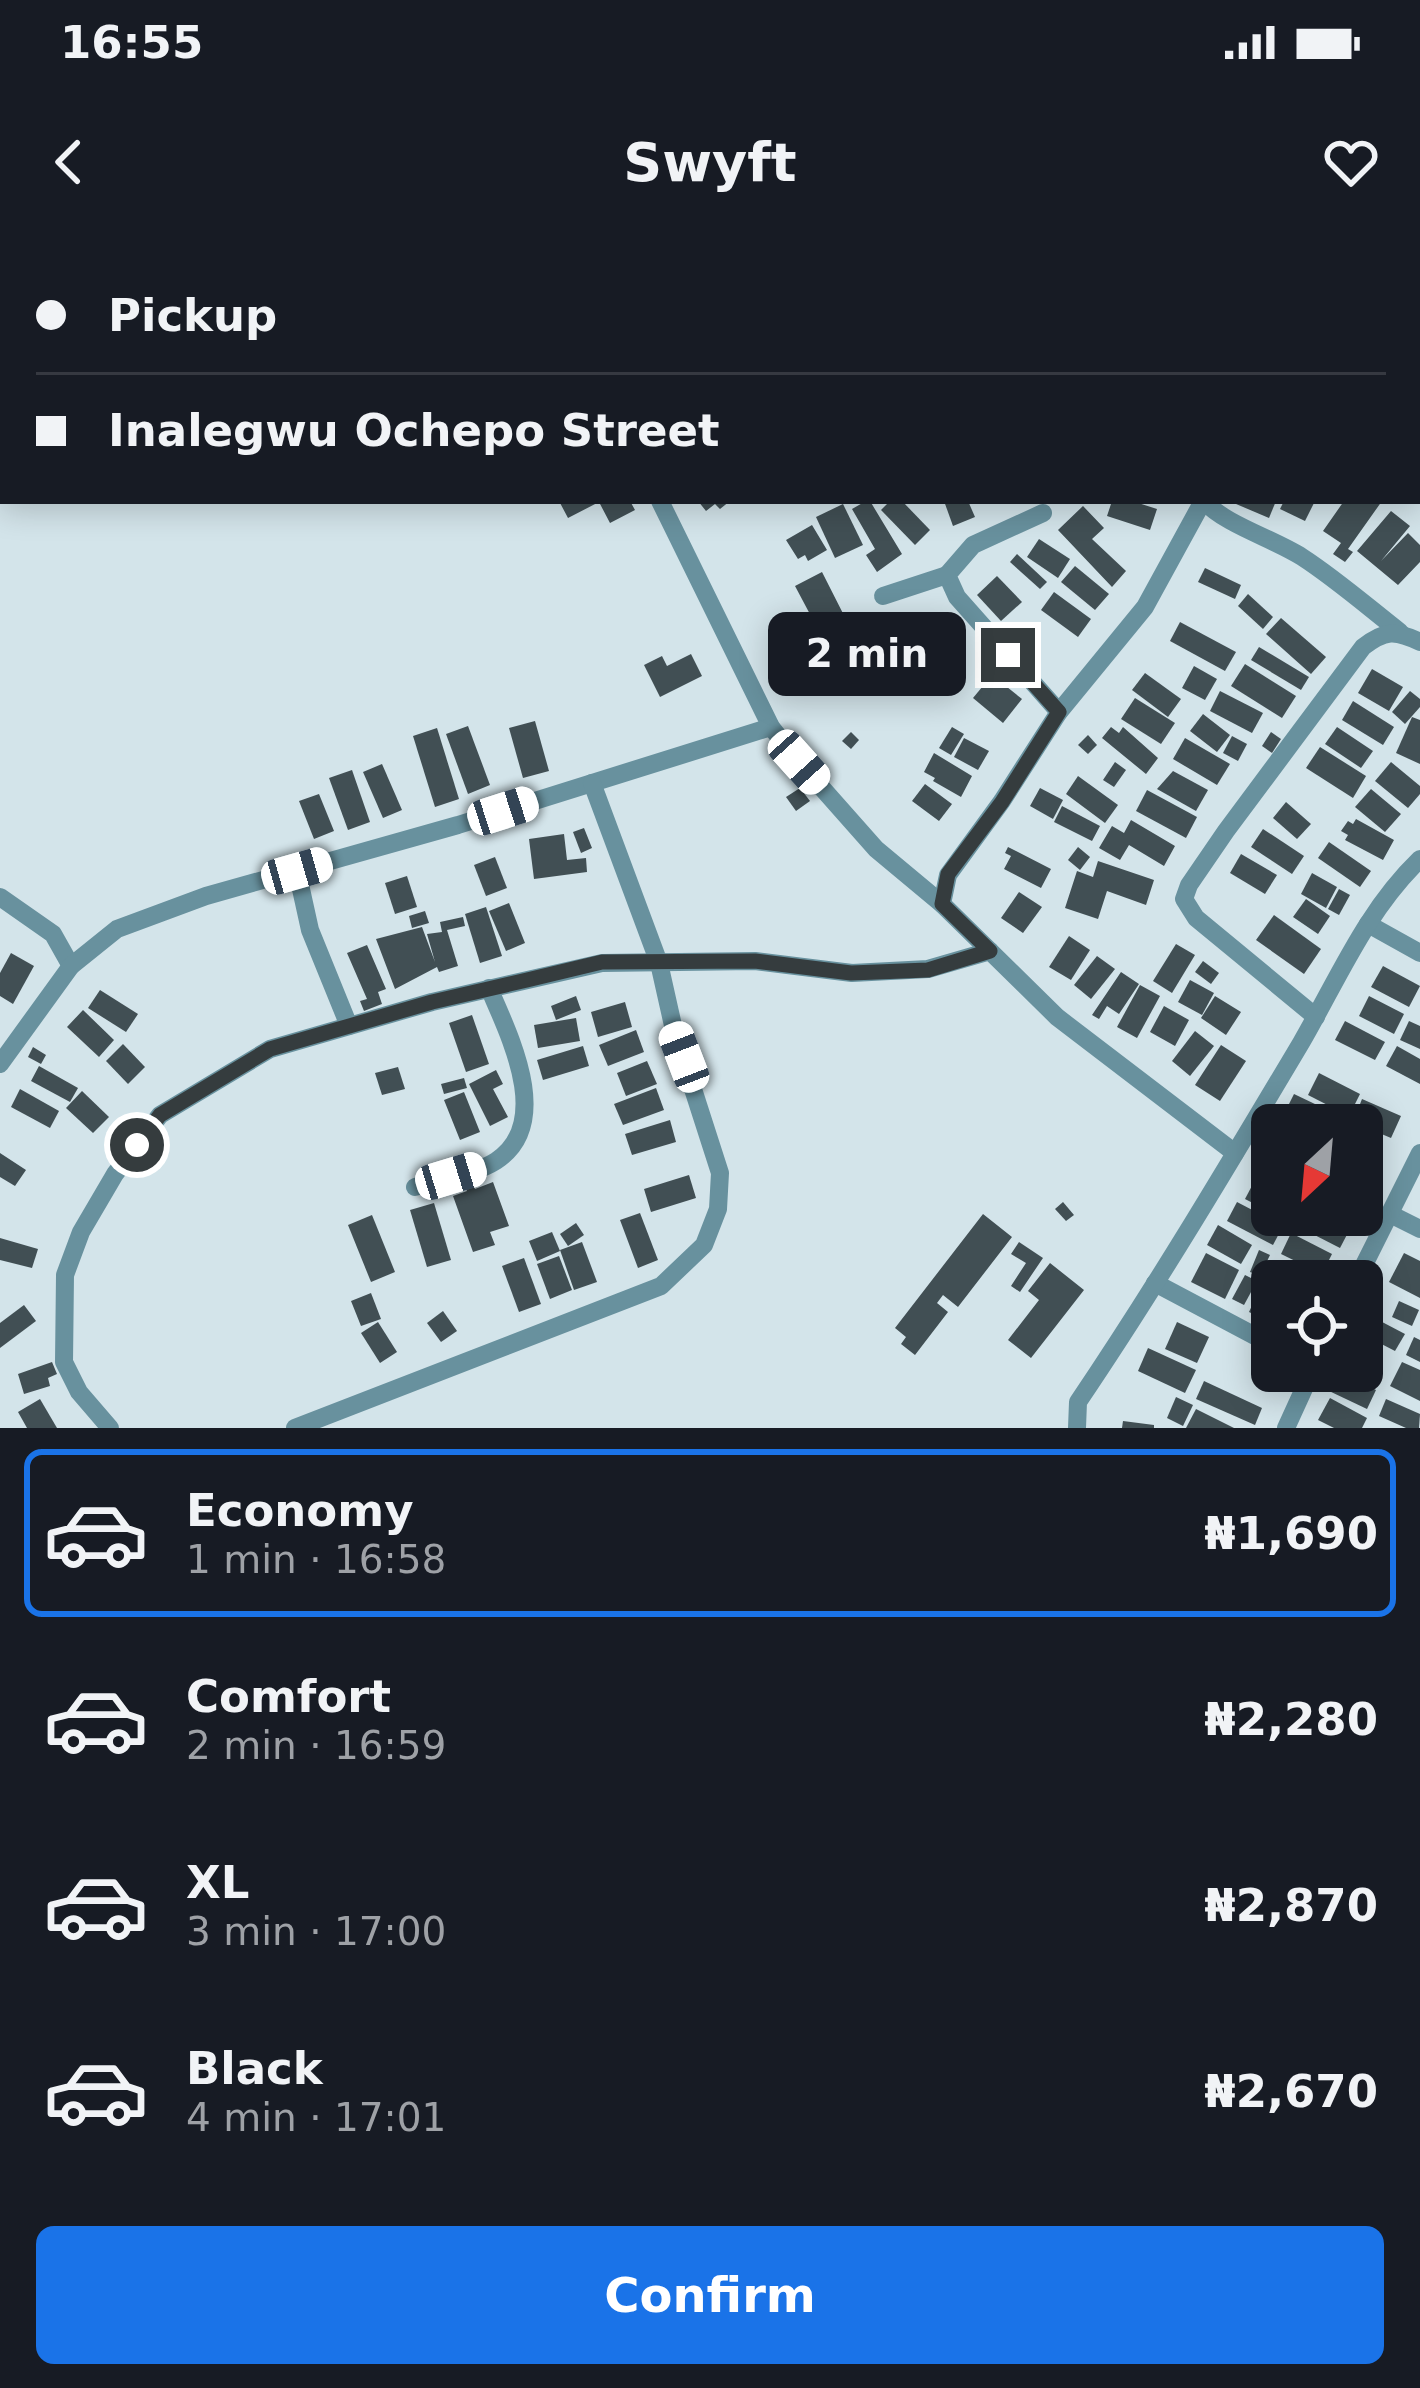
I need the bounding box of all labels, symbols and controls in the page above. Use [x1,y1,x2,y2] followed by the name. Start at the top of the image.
[60,16,203,69] text: 16:55
[36,129,102,195] icon: back
[1318,129,1384,195] icon: heart
[623,131,797,194] text: Swyft
[108,289,277,342] text: Pickup
[108,404,720,457] text: Inalegwu Ochepo Street
[768,613,966,697] callout: 2 min
[981,628,1035,682] route end
[806,631,928,676] text: 2 min
[762,723,836,801] car
[463,783,543,839] car
[257,844,337,898] car
[654,1017,714,1097] car
[1251,1104,1383,1236] north arrow
[1251,1104,1383,1392] map controls
[110,1118,164,1172] route start
[411,1148,491,1204] car
[1251,1260,1383,1392] button: locate
[42,1479,150,1587] icon: car
[186,1484,414,1537] text: Economy
[1204,1507,1378,1560] text: ₦1,690
[186,1537,446,1582] text: 1 min · 16:58
[42,1665,150,1773] icon: car
[186,1670,391,1723] text: Comfort
[1204,1693,1378,1746] text: ₦2,280
[186,1723,446,1768] text: 2 min · 16:59
[42,1851,150,1959] icon: car
[186,1856,249,1909] text: XL
[1204,1879,1378,1932] text: ₦2,870
[186,1909,446,1954] text: 3 min · 17:00
[42,2037,150,2145] icon: car
[186,2042,323,2095] text: Black
[1204,2065,1378,2118] text: ₦2,670
[186,2095,446,2140] text: 4 min · 17:01
[36,2226,1384,2364] button: Confirm

